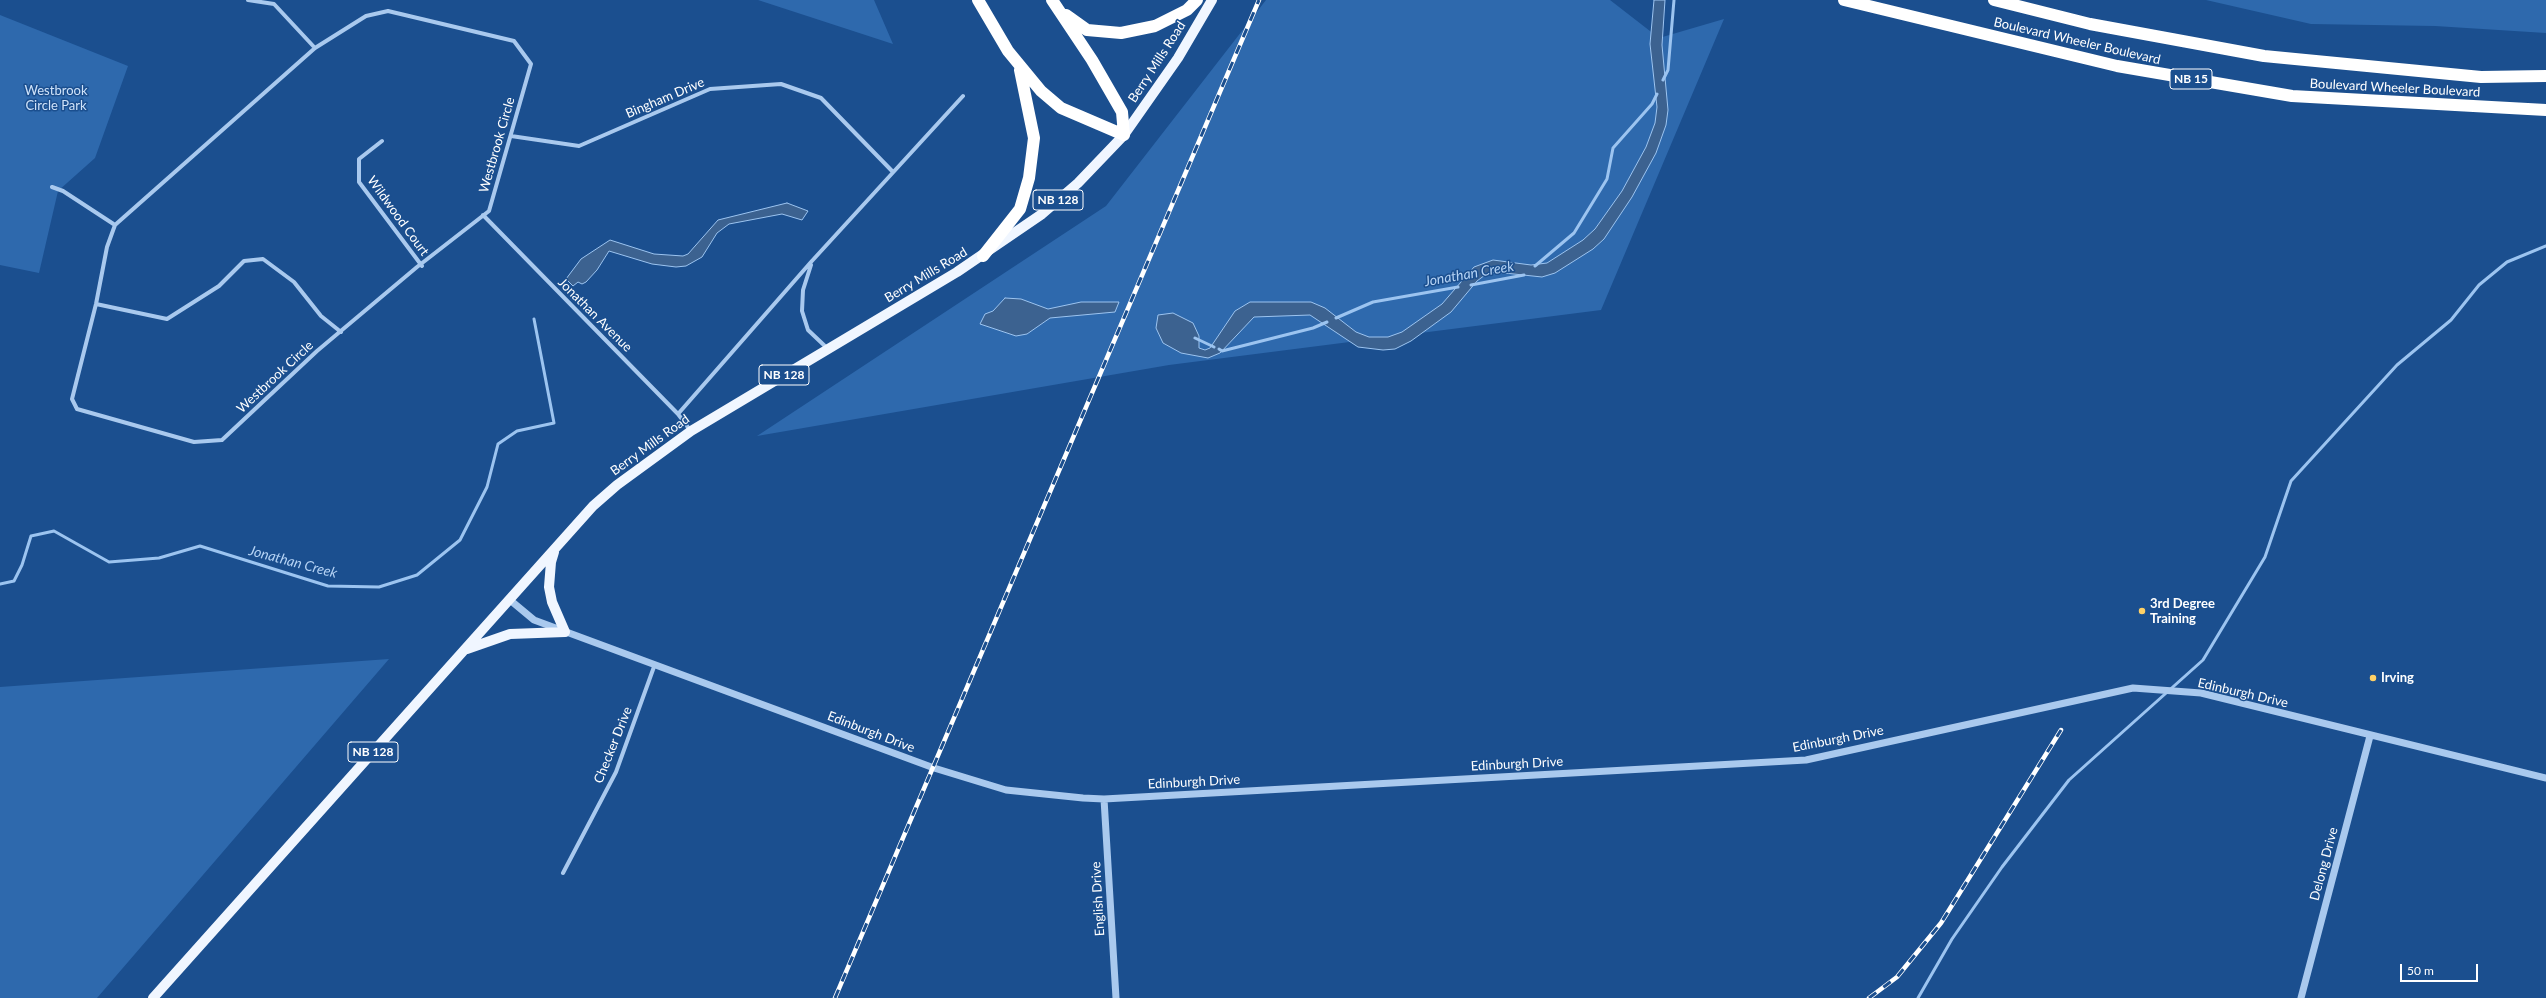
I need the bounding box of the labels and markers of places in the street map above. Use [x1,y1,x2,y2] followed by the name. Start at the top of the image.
[2150,596,2215,627] place label: 3rd Degree Training
[2137,606,2147,616] marker: 3rd Degree Training
[2381,670,2414,686] place label: Irving
[2368,673,2378,683] marker: Irving

